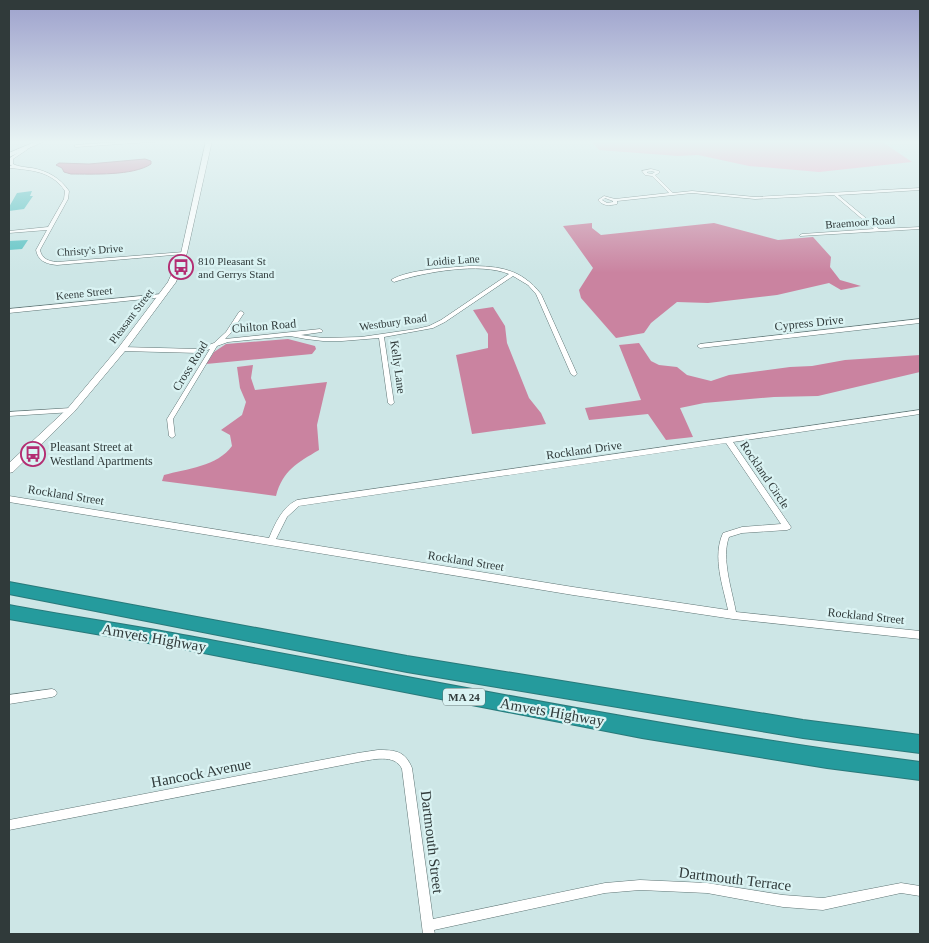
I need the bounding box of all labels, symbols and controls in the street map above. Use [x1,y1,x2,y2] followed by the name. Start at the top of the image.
[825,214,896,230] street label: Braemoor Road
[56,242,124,258] street label: Christy's Drive
[426,252,480,268] street label: Loidie Lane
[168,254,194,280] bus stop icon: 810 Pleasant St and Gerrys Stand
[198,255,275,280] place label: 810 Pleasant St and Gerrys Stand
[55,284,113,302] street label: Keene Street
[107,286,155,346] street label: Pleasant Street
[359,311,428,333] street label: Westbury Road
[774,312,844,334] street label: Cypress Drive
[231,316,297,336] street label: Chilton Road
[169,339,211,393] street label: Cross Road
[387,339,409,395] street label: Kelly Lane
[545,438,623,462] street label: Rockland Drive
[737,439,793,511] street label: Rockland Circle
[50,440,153,468] place label: Pleasant Street at Westland Apartments
[20,441,46,467] bus stop icon: Pleasant Street at Westland Apartments
[27,482,106,508] street label: Rockland Street
[427,548,506,574] street label: Rockland Street
[827,605,906,627] street label: Rockland Street
[101,621,208,655] street label: Amvets Highway
[443,689,485,706] road number: MA 24
[499,695,606,729] street label: Amvets Highway
[150,755,253,791] street label: Hancock Avenue
[418,790,446,895] street label: Dartmouth Street
[678,864,792,894] street label: Dartmouth Terrace

